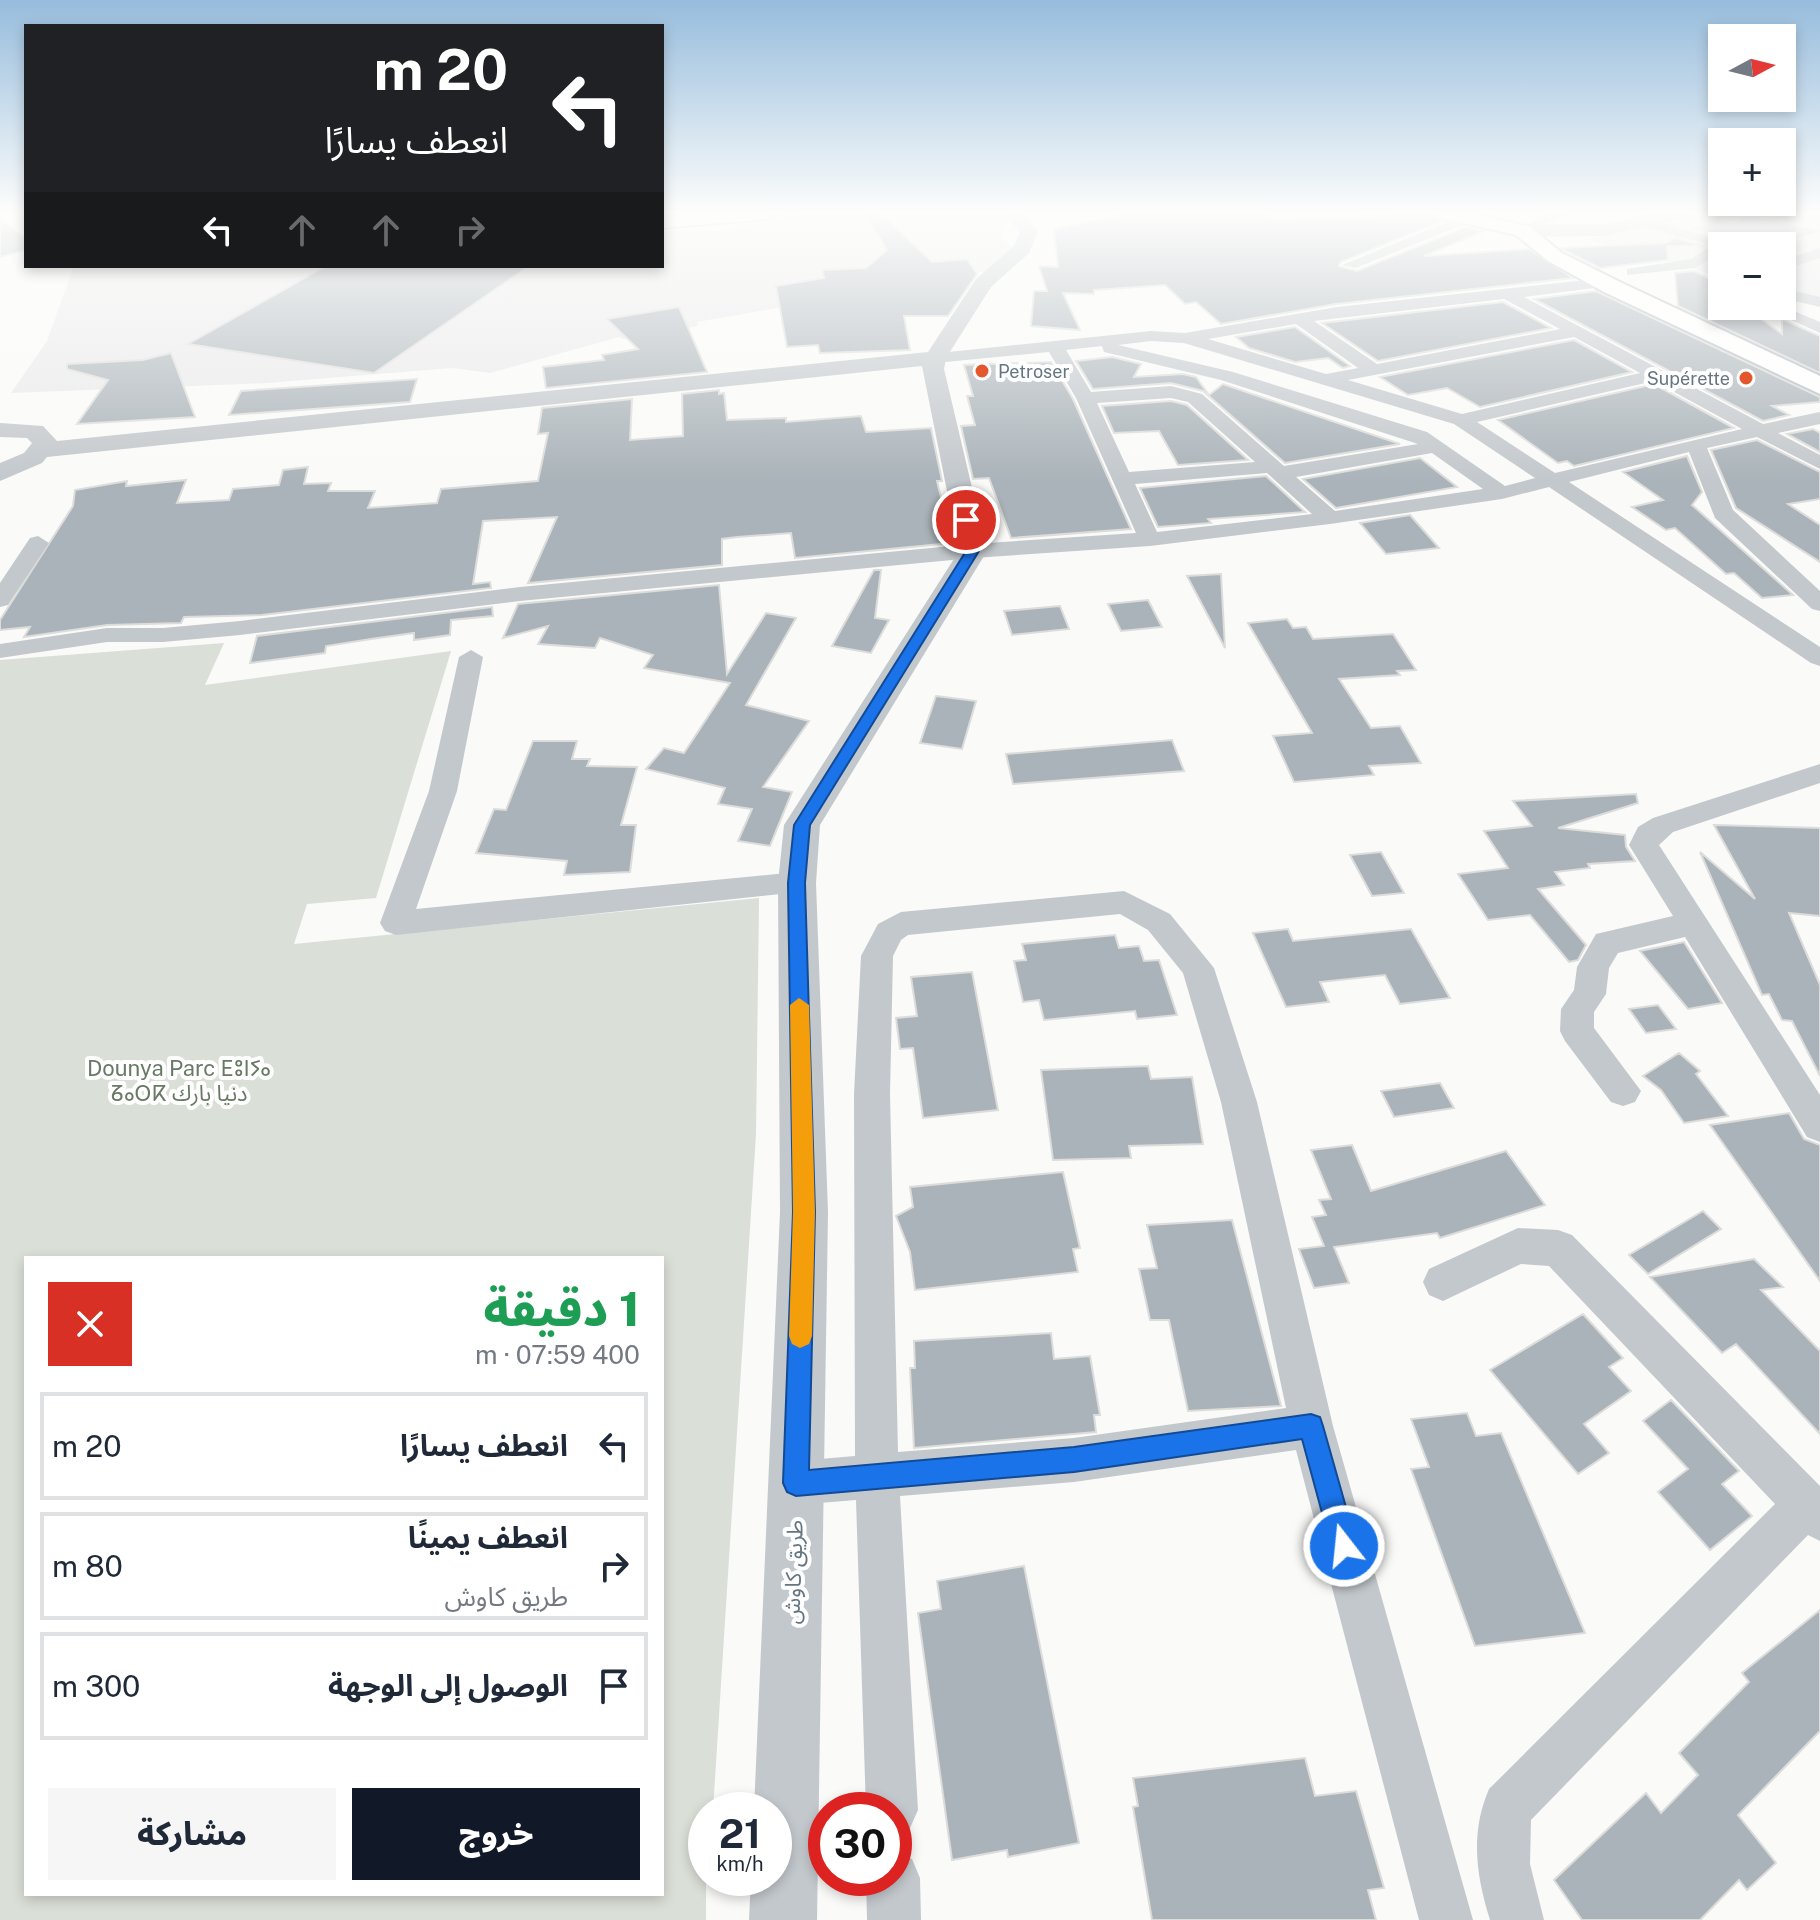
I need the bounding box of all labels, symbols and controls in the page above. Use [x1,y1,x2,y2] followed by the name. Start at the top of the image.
[1708,24,1796,112] north arrow
[1708,24,1796,320] map controls
[374,37,508,103] text: 20 m
[536,56,640,160] icon: left
[324,119,508,161] text: انعطف يسارًا
[1708,128,1796,216] button: +
[196,208,240,252] icon: left
[280,208,324,252] icon: ahead
[364,208,408,252] icon: ahead
[448,208,492,252] icon: right
[1708,232,1796,320] button: −
[998,361,1069,382] place label: Petroser
[973,362,991,380] marker: Petroser
[1647,368,1730,389] place label: Supérette
[1737,369,1755,387] marker: Supérette
[932,486,1000,554] pin
[944,498,988,542] icon: arrive
[87,1055,271,1107] park label: Dounya Parc ⴹⵓⵏⵢⴰ ⵒⴰⵔⴽ دنيا بارك
[483,1280,640,1337] text: 1 دقيقة
[48,1282,132,1366] button: close
[475,1339,640,1370] text: 400 m · 07:59
[592,1424,636,1468] icon: left
[400,1427,568,1463] text: انعطف يسارًا
[52,1428,122,1464] text: 20 m
[1302,1504,1386,1588] position arrow
[408,1519,568,1555] text: انعطف يمينًا
[778,1519,809,1625] street label: طريق كاوش
[592,1544,636,1588] icon: right
[52,1548,123,1584] text: 80 m
[444,1581,568,1612] text: طريق كاوش
[592,1664,636,1708] icon: arrive
[328,1667,568,1703] text: الوصول إلى الوجهة
[52,1668,140,1704] text: 300 m
[48,1788,336,1880] button: مشاركة
[352,1788,640,1880] button: خروج
[808,1792,912,1896] speed limit sign: 30
[719,1810,761,1857] text: 21
[716,1852,764,1876] text: km/h

